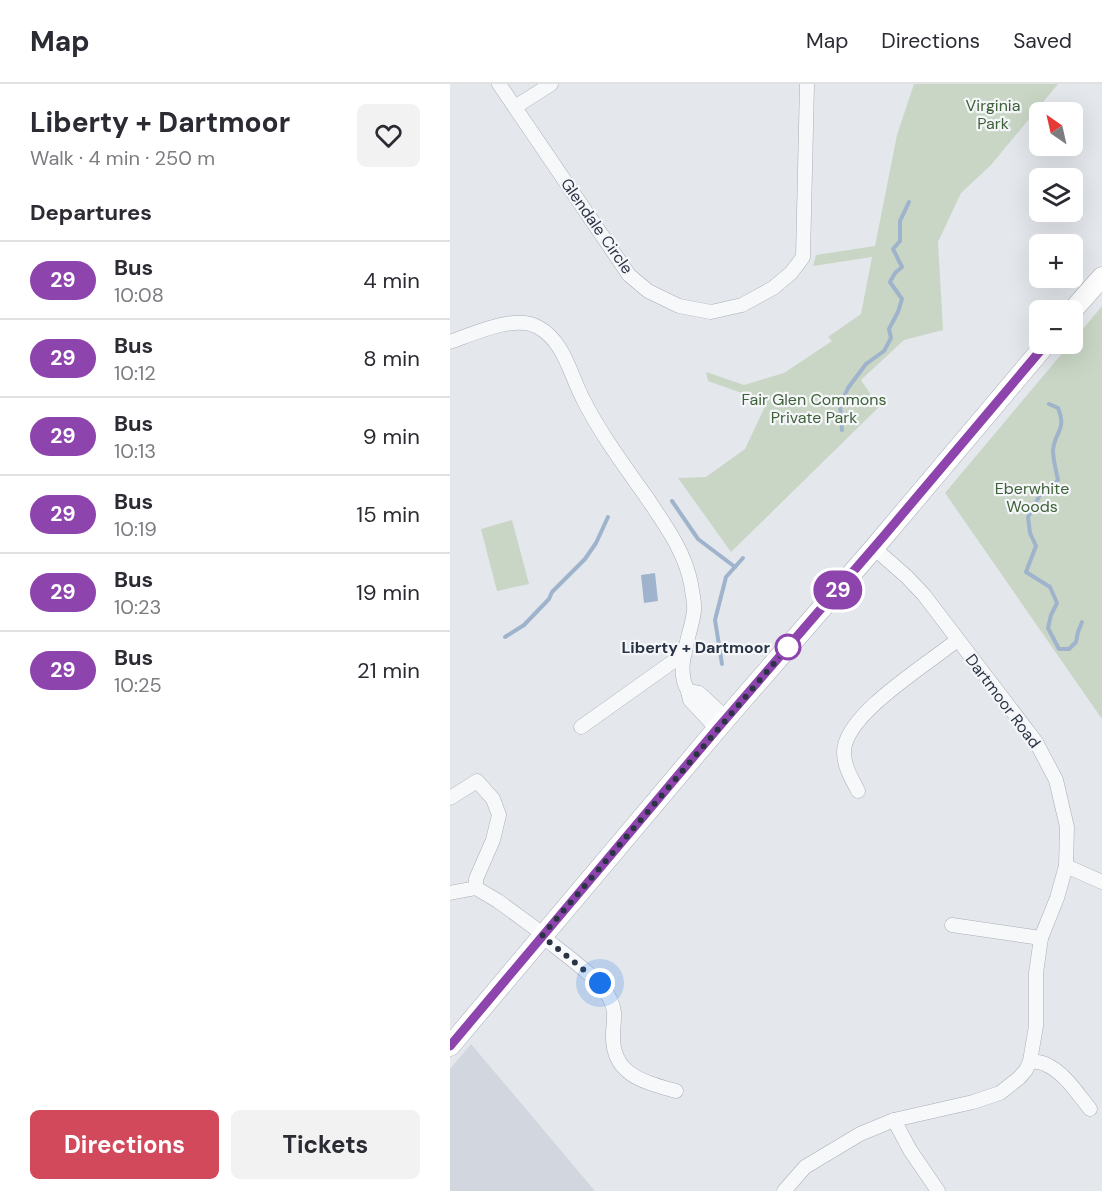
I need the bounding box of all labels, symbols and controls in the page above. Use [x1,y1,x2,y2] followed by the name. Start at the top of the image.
[30,23,90,60] text: Map
[806,27,848,55] text: Map
[881,27,980,55] text: Directions
[1013,27,1072,55] text: Saved
[966,95,1020,134] park label: Virginia Park
[1029,102,1083,156] north arrow
[1029,102,1083,354] map controls
[30,104,290,141] text: Liberty + Dartmoor
[357,104,420,167] button: heart
[30,145,215,171] text: Walk · 4 min · 250 m
[1029,168,1083,222] button: layers
[556,174,638,278] street label: Glendale Circle
[30,198,152,227] text: Departures
[1029,234,1083,288] button: +
[114,253,153,282] text: Bus
[50,266,76,294] text: 29
[363,266,420,295] text: 4 min
[114,282,164,308] text: 10:08
[1029,300,1083,354] button: −
[114,331,153,360] text: Bus
[50,344,76,372] text: 29
[363,344,420,373] text: 8 min
[114,360,156,386] text: 10:12
[741,389,887,428] park label: Fair Glen Commons Private Park
[114,409,153,438] text: Bus
[50,422,76,450] text: 29
[363,422,420,451] text: 9 min
[114,438,156,464] text: 10:13
[995,478,1069,517] park label: Eberwhite Woods
[114,487,153,516] text: Bus
[50,500,76,528] text: 29
[356,500,420,529] text: 15 min
[114,516,157,542] text: 10:19
[114,565,153,594] text: Bus
[811,570,865,610] line badge: 29
[825,576,851,604] text: 29
[50,578,76,606] text: 29
[356,578,420,607] text: 19 min
[114,594,161,620] text: 10:23
[775,634,801,660] marker: Liberty + Dartmoor
[621,637,770,658] place label: Liberty + Dartmoor
[114,643,153,672] text: Bus
[961,650,1045,752] street label: Dartmoor Road
[50,656,76,684] text: 29
[357,656,420,685] text: 21 min
[114,672,162,698] text: 10:25
[585,968,615,998] your location
[30,1110,219,1179] button: Directions
[231,1110,420,1179] button: Tickets

